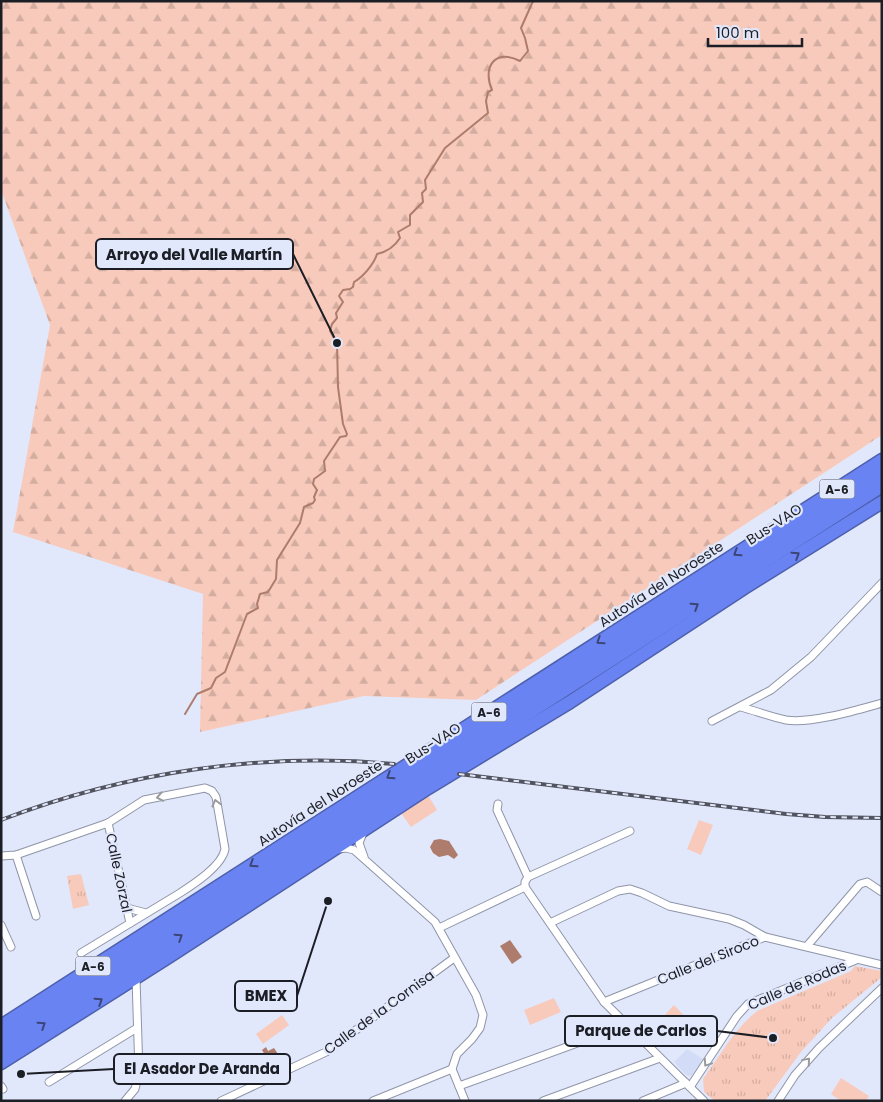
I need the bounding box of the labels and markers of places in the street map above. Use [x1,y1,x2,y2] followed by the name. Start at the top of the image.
[96,239,293,269] callout: Arroyo del Valle Martín
[235,981,297,1011] callout: BMEX
[565,1016,717,1046] callout: Parque de Carlos
[114,1054,290,1084] callout: El Asador De Aranda

